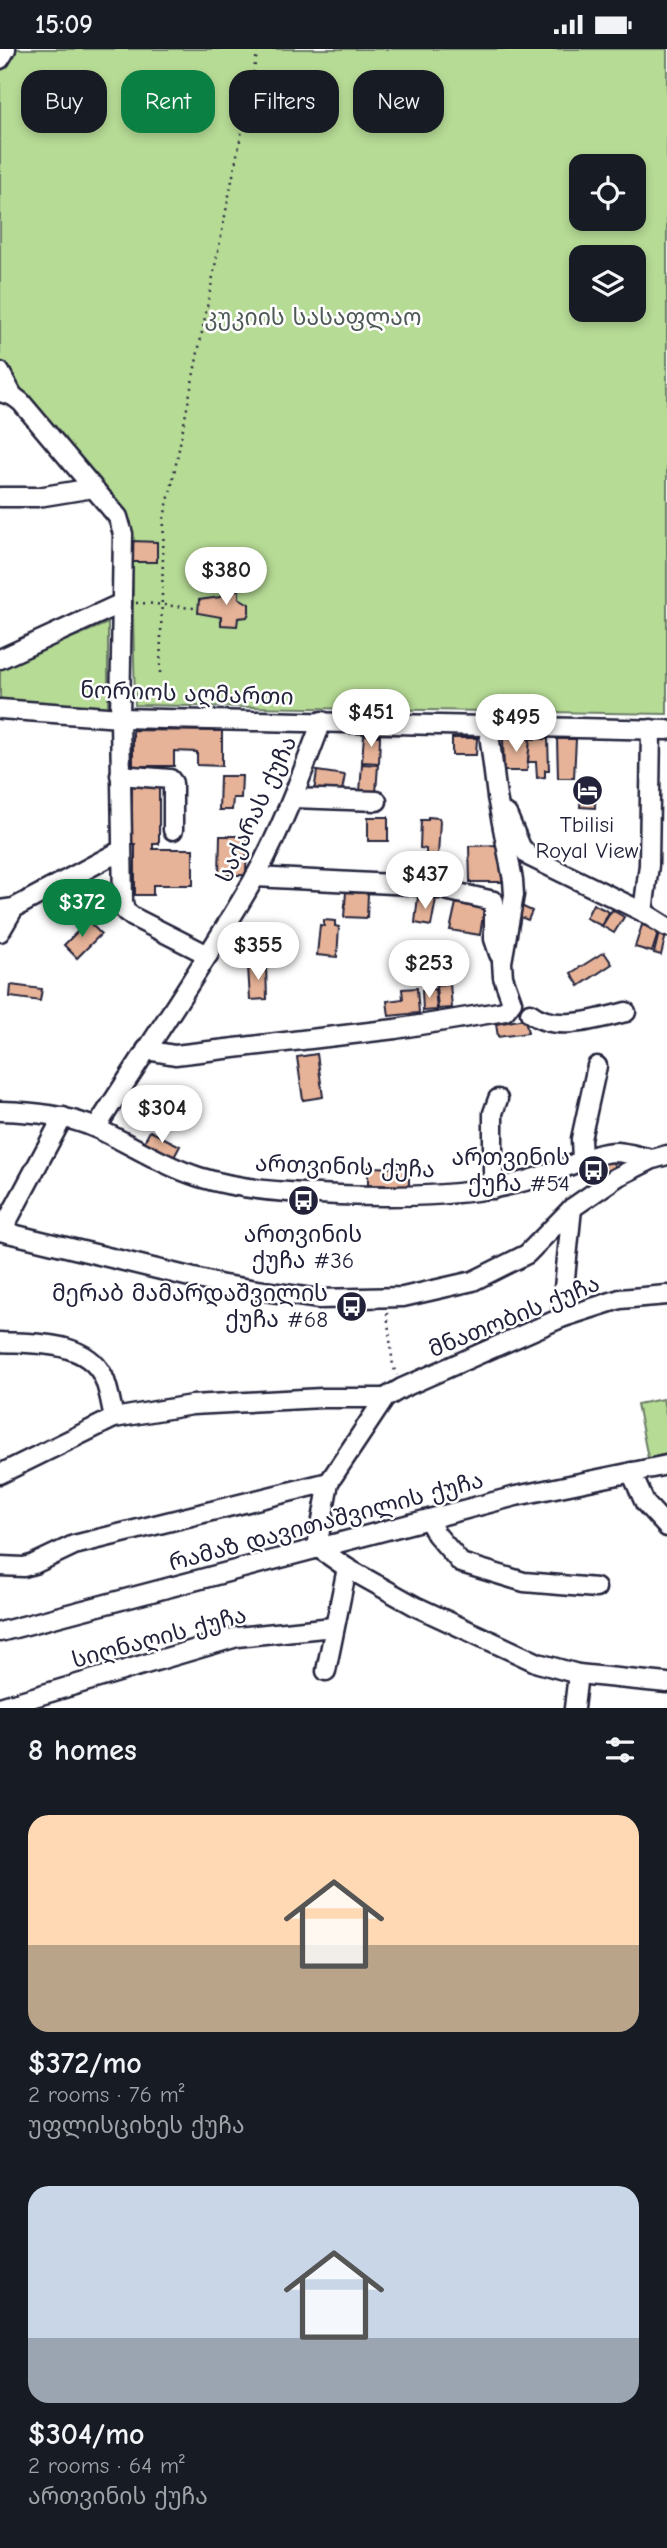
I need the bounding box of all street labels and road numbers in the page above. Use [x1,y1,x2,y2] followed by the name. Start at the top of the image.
[80,676,294,711] street label: ნორიოს აღმართი
[211,732,302,887] street label: საქარას ქუჩა
[255,1150,435,1183] street label: ართვინის ქუჩა
[425,1270,603,1363] street label: მნათობის ქუჩა
[166,1467,486,1576] street label: რამაზ დავითაშვილის ქუჩა
[69,1601,249,1674] street label: სიღნაღის ქუჩა

